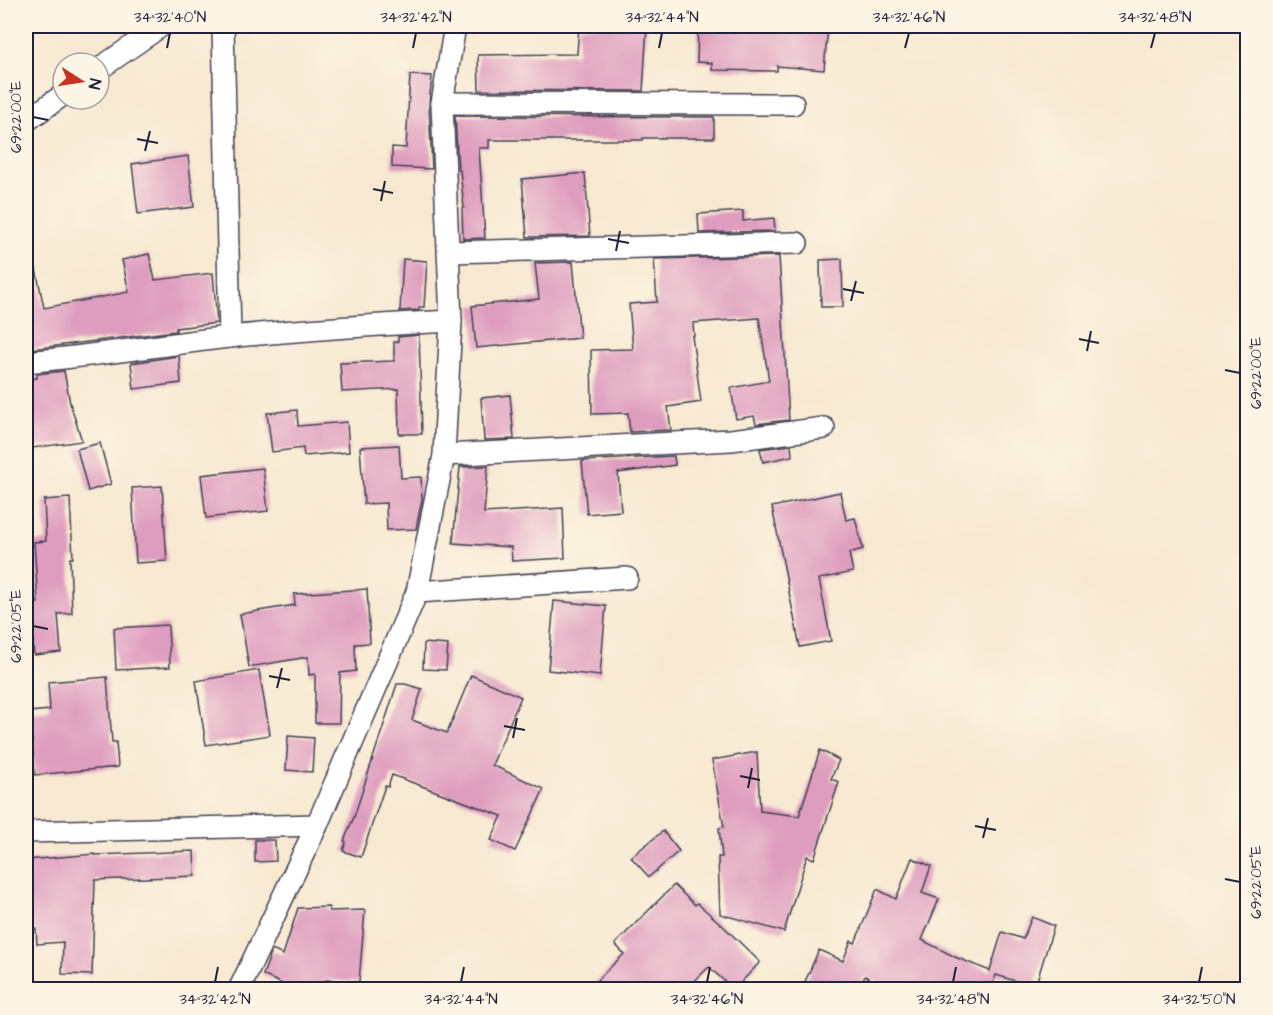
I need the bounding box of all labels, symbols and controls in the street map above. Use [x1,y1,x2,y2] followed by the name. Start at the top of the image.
[134,7,206,28] text: 34°32'40"N
[380,7,452,28] text: 34°32'42"N
[625,7,699,28] text: 34°32'44"N
[873,7,945,28] text: 34°32'46"N
[1119,7,1191,28] text: 34°32'48"N
[51,51,111,111] north arrow
[83,77,106,91] text: N
[6,81,27,153] text: 69°22'00"E
[1246,337,1267,409] text: 69°22'00"E
[6,589,27,663] text: 69°22'05"E
[1246,845,1267,919] text: 69°22'05"E
[179,989,251,1010] text: 34°32'42"N
[424,989,498,1010] text: 34°32'44"N
[671,989,743,1010] text: 34°32'46"N
[917,989,989,1010] text: 34°32'48"N
[1163,989,1235,1010] text: 34°32'50"N

